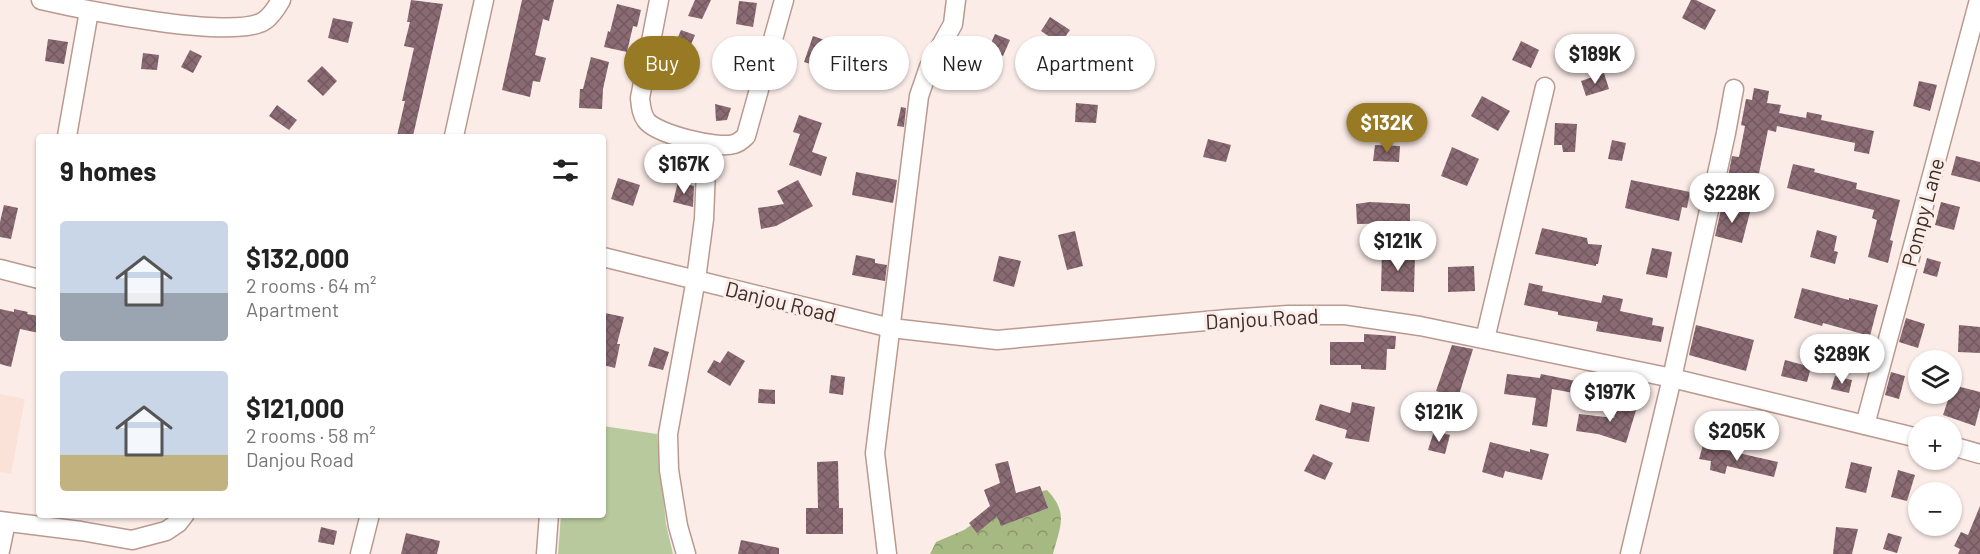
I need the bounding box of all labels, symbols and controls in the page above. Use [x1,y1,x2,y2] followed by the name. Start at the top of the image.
[1553,34,1637,85] pin: $189K
[624,36,700,90] chip: Buy
[712,36,797,90] chip: Rent
[809,36,909,90] chip: Filters
[921,36,1003,90] chip: New
[1015,36,1155,90] chip: Apartment
[1569,41,1621,65] text: $189K
[1345,103,1429,154] pin: $132K
[1360,110,1414,134] text: $132K
[642,144,726,195] pin: $167K
[658,151,710,175] text: $167K
[549,154,582,187] icon: filters
[60,155,156,186] text: 9 homes
[1896,155,1948,269] street label: Pompy Lane
[1690,173,1774,224] pin: $228K
[1703,180,1761,204] text: $228K
[1356,221,1440,272] pin: $121K
[1373,228,1423,252] text: $121K
[246,242,349,273] text: $132,000
[108,245,180,317] icon: home
[246,273,376,297] text: 2 rooms · 64 m²
[723,275,839,327] street label: Danjou Road
[246,297,339,321] text: Apartment
[1205,303,1319,333] street label: Danjou Road
[1800,334,1884,385] pin: $289K
[1814,341,1870,365] text: $289K
[1908,350,1962,536] map controls
[1908,350,1962,404] button: layers
[1568,372,1652,423] pin: $197K
[1584,379,1636,403] text: $197K
[246,392,344,423] text: $121,000
[1397,392,1481,443] pin: $121K
[108,395,180,467] icon: home
[1414,399,1464,423] text: $121K
[1695,411,1779,462] pin: $205K
[1908,416,1962,470] button: +
[1708,418,1766,442] text: $205K
[246,423,376,447] text: 2 rooms · 58 m²
[246,447,354,471] text: Danjou Road
[1908,482,1962,536] button: −

